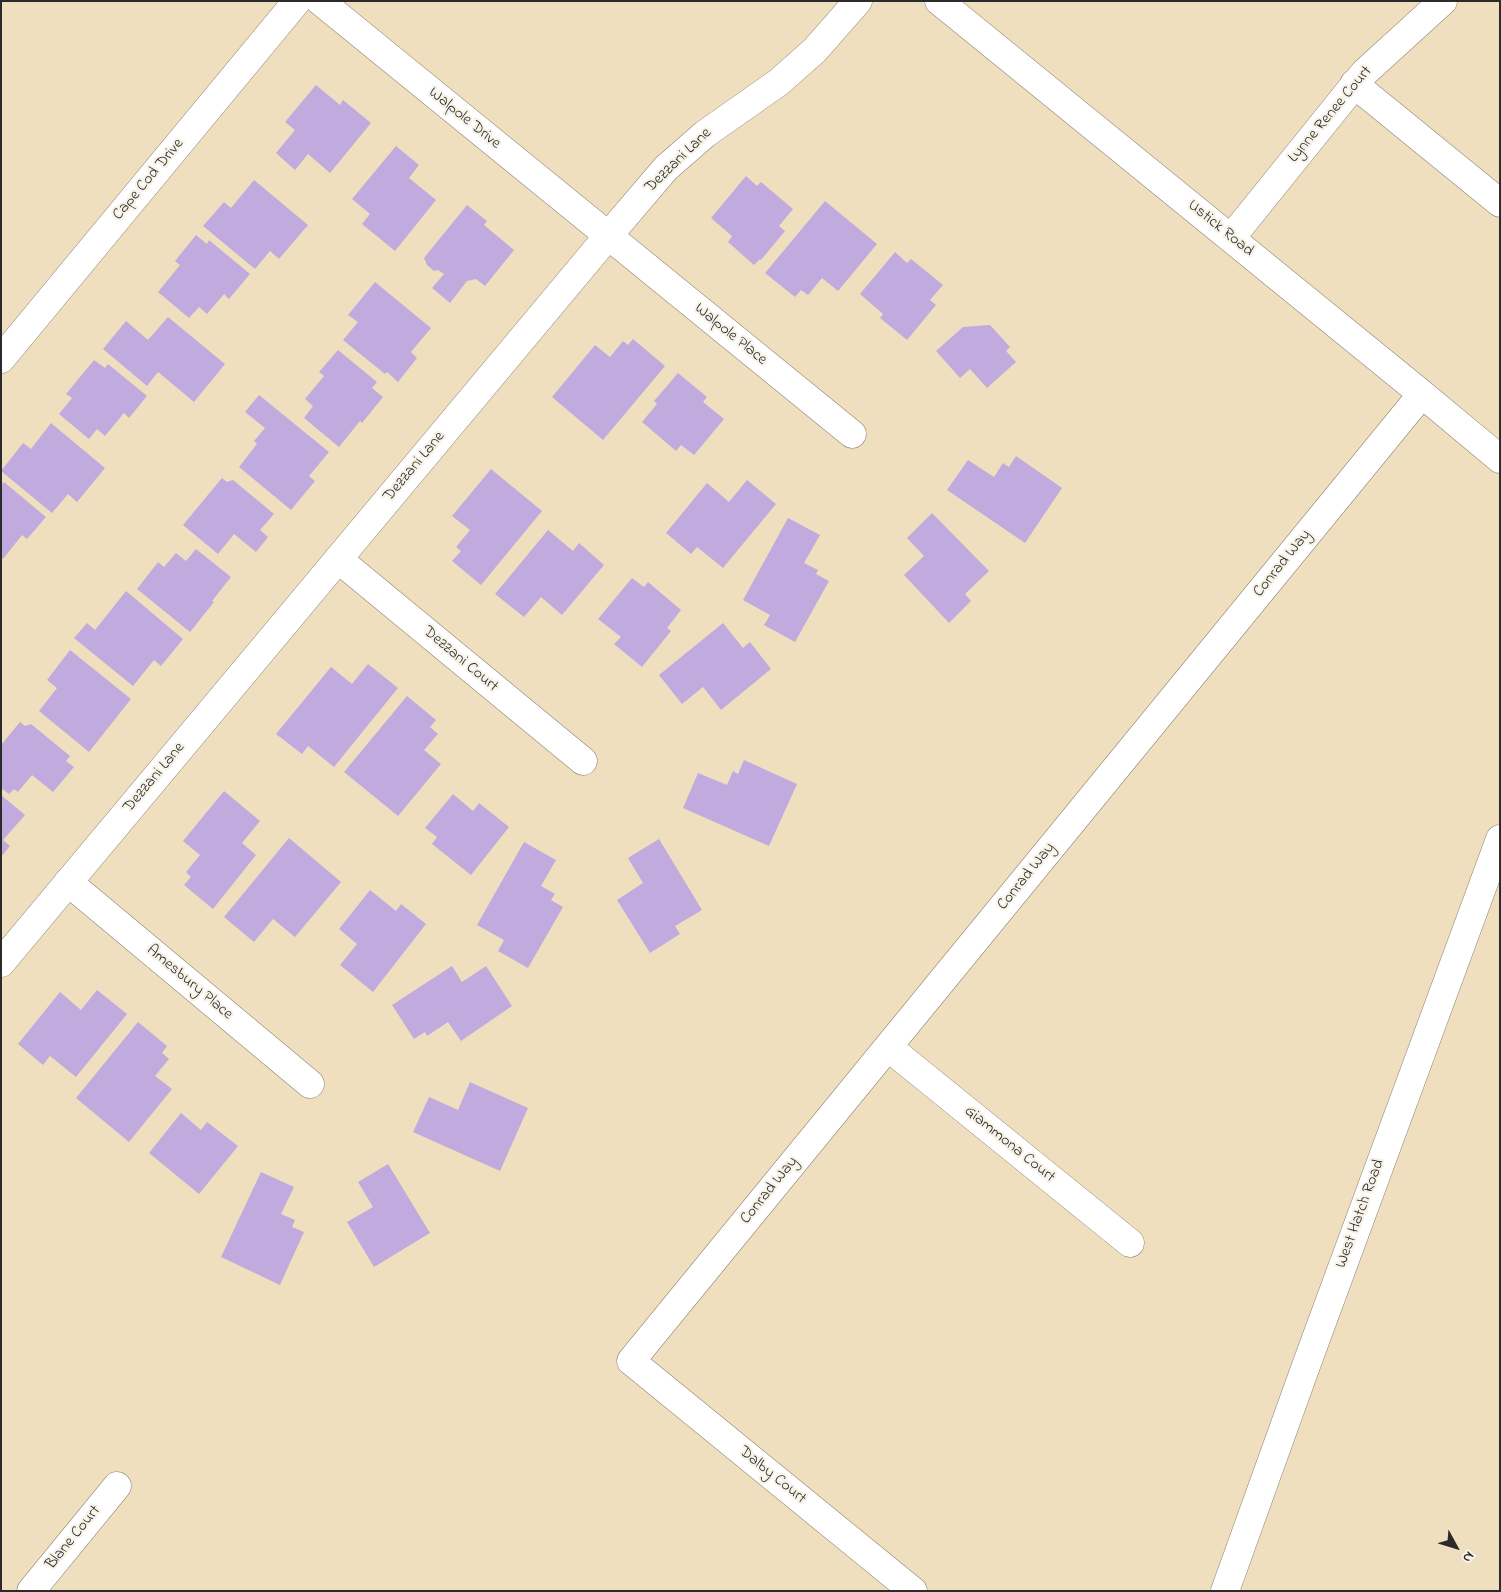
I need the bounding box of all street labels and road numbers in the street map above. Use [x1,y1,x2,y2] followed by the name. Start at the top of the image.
[1285,63,1377,167] street label: Lynne Renee Court
[424,84,504,154] street label: Walpole Drive
[642,124,716,198] street label: Dezzani Lane
[109,135,189,225] street label: Cape Cod Drive
[1183,197,1257,261] street label: Ustick Road
[690,300,770,370] street label: Walpole Place
[380,428,450,506] street label: Dezzani Lane
[1250,526,1316,602] street label: Conrad Way
[418,623,502,697] street label: Dezzani Court
[120,739,190,817] street label: Dezzani Lane
[994,839,1060,915] street label: Conrad Way
[142,941,236,1025] street label: Amesbury Place
[960,1102,1058,1188] street label: Giammona Court
[737,1153,803,1229] street label: Conrad Way
[1333,1157,1389,1271] street label: West Hatch Road
[734,1443,810,1509] street label: Dalby Court
[42,1502,106,1574] street label: Blane Court

